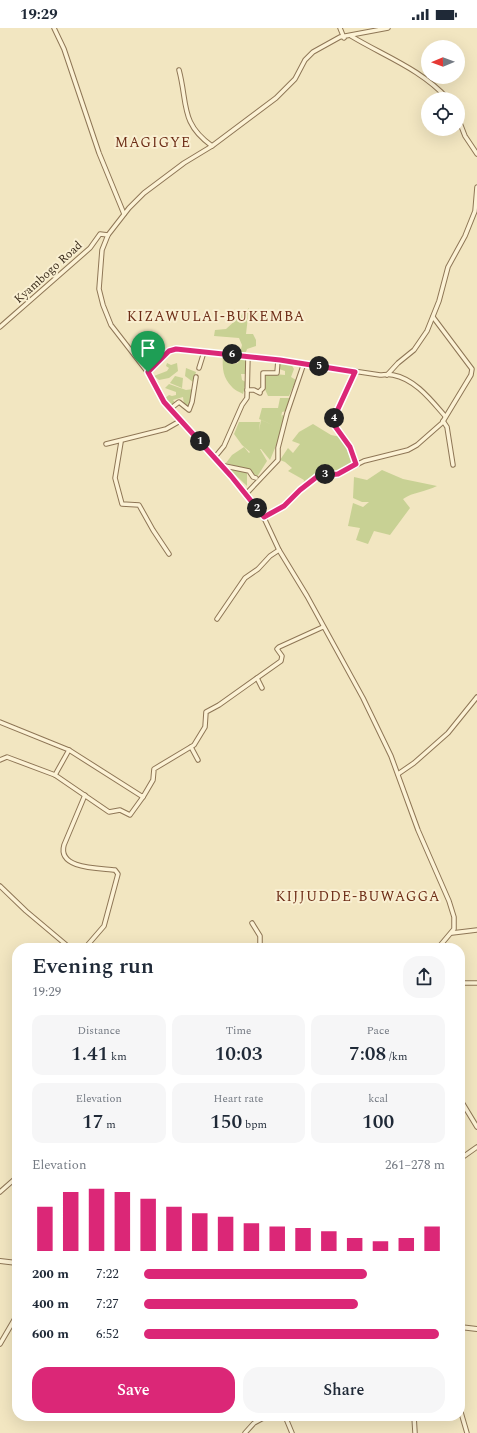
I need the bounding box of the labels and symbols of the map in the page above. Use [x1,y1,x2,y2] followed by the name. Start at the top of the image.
[421,40,465,84] north arrow
[115,132,191,153] district label: MAGIGYE
[10,236,87,308] street label: Kyambogo Road
[127,306,305,327] district label: KIZAWULAI-BUKEMBA
[131,331,165,372] pin
[222,344,242,364] pin: 6
[309,356,329,376] pin: 5
[324,408,344,428] pin: 4
[190,431,210,451] pin: 1
[315,464,335,484] pin: 3
[247,498,267,518] pin: 2
[275,886,441,907] district label: KIJJUDDE-BUWAGGA

